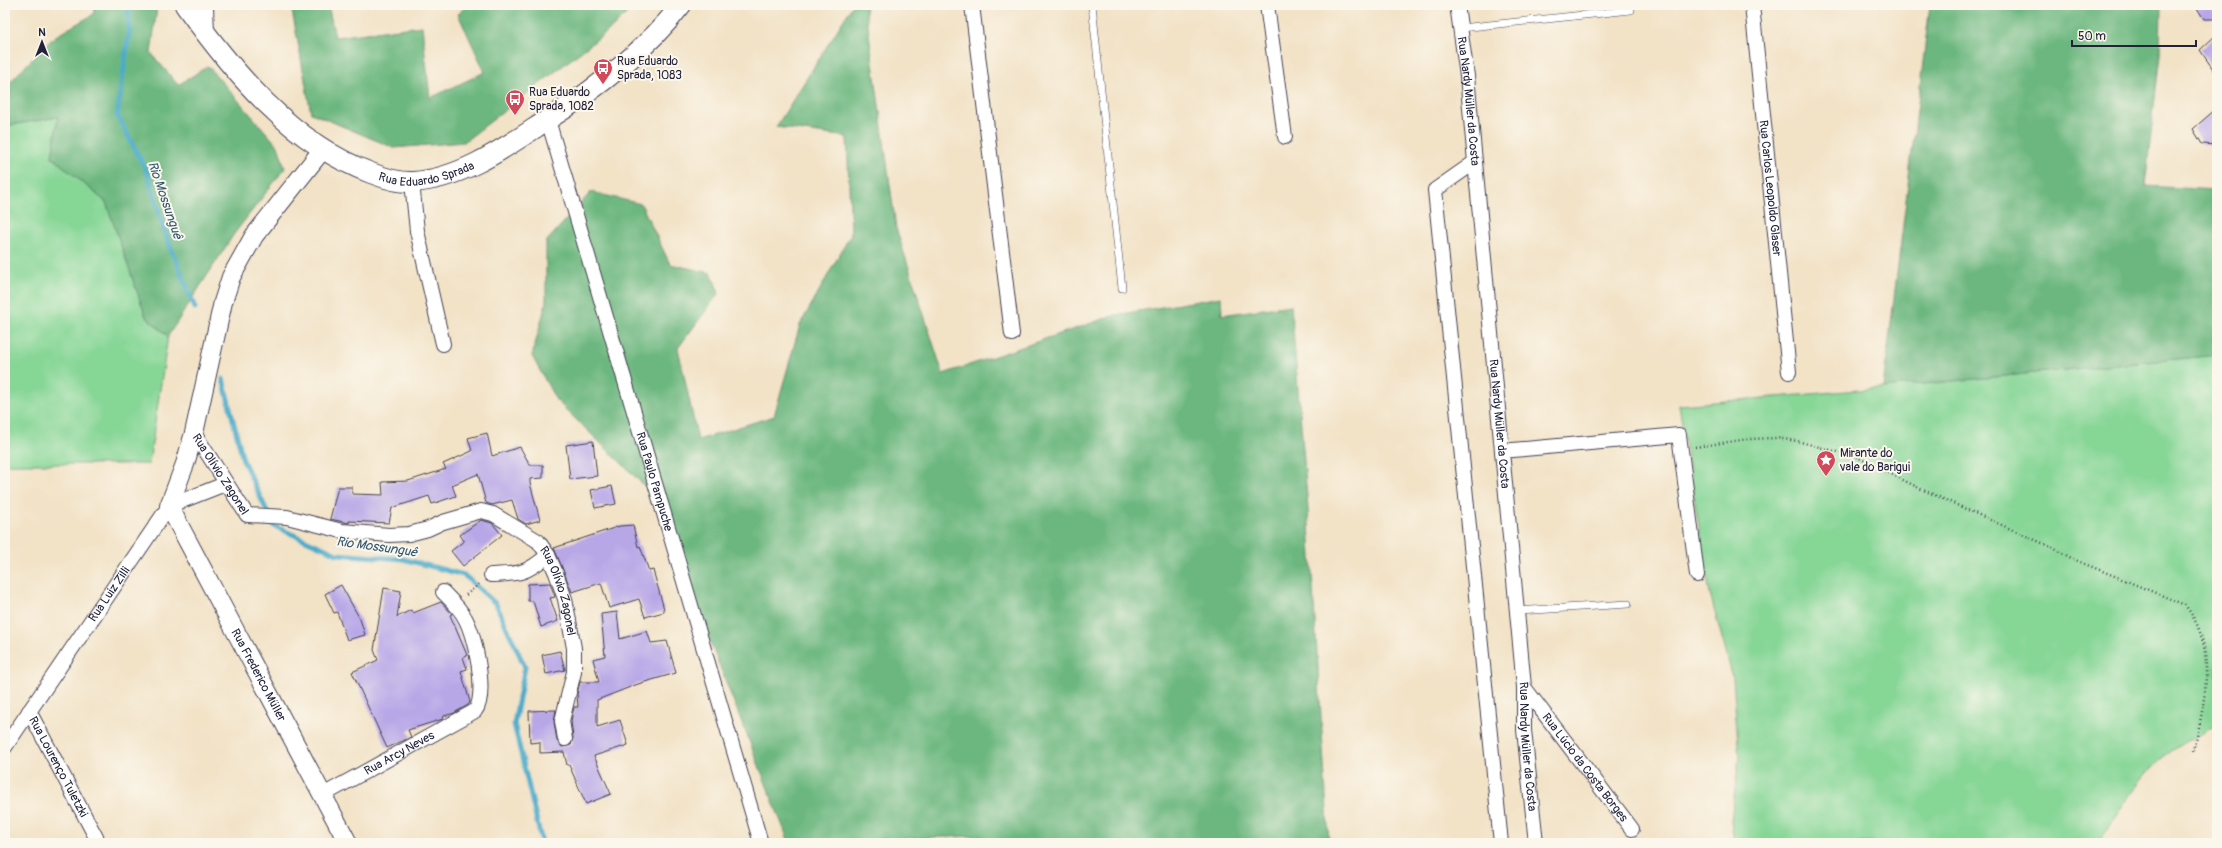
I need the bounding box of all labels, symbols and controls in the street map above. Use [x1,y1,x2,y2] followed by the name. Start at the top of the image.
[22,22,62,62] north arrow
[2072,22,2196,48] scale bar
[38,26,46,39] text: N
[2078,29,2106,44] text: 50 m
[1454,36,1482,167] street label: Rua Nardy Müller da Costa
[617,54,682,83] place label: Rua Eduardo Sprada, 1083
[592,57,614,85] bus stop icon: Rua Eduardo Sprada, 1083
[529,85,594,114] place label: Rua Eduardo Sprada, 1082
[504,88,526,116] bus stop icon: Rua Eduardo Sprada, 1082
[1756,119,1784,258] street label: Rua Carlos Leopoldo Glaser
[377,158,477,190] street label: Rua Eduardo Sprada
[144,159,186,242] water label: Rio Mossunguê
[1485,359,1512,490] street label: Rua Nardy Müller da Costa
[189,431,252,518] street label: Rua Olívio Zagonel
[632,431,676,533] street label: Rua Paulo Pampuche
[1839,446,1910,475] place label: Mirante do vale do Barigui
[1815,449,1837,477] place icon: Mirante do vale do Barigui
[336,533,419,561] water label: Rio Mossunguê
[536,543,579,637] street label: Rua Olívio Zagonel
[86,564,133,625] street label: Rua Luiz Zilli
[228,626,289,725] street label: Rua Frederico Müller
[1516,681,1540,812] street label: Rua Nardy Müller da Costa
[1539,710,1631,826] street label: Rua Lúcio da Costa Borges
[25,714,91,820] street label: Rua Lourenço Tuletzki
[362,728,438,779] street label: Rua Arcy Neves

